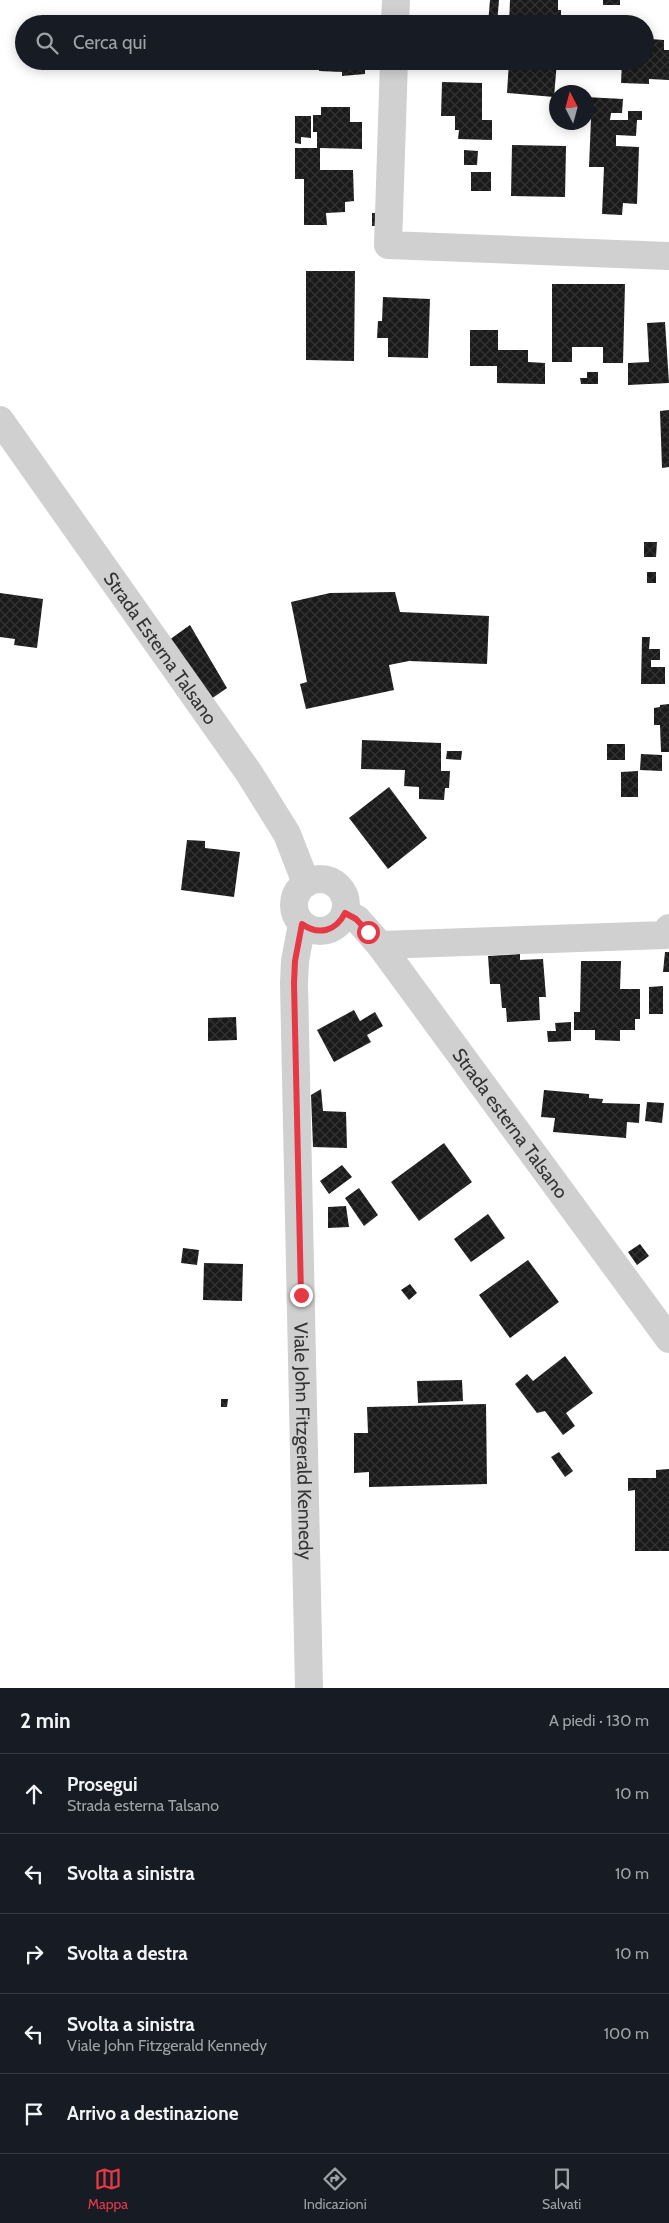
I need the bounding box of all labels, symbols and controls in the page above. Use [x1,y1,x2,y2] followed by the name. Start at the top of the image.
[15,15,654,70] search box
[33,29,61,57] icon: search
[73,31,147,54] text: Cerca qui
[549,85,594,130] north arrow
[99,567,222,729] street label: Strada Esterna Talsano
[357,921,380,944] route start
[448,1044,573,1203] street label: Strada esterna Talsano
[290,1284,313,1307] route end
[290,1322,318,1561] street label: Viale John Fitzgerald Kennedy
[20,1708,71,1733] text: 2 min
[549,1711,649,1730] text: A piedi · 130 m
[67,1773,138,1796] text: Prosegui
[20,1780,48,1808] icon: ahead
[615,1784,649,1803] text: 10 m
[67,1796,219,1815] text: Strada esterna Talsano
[20,1860,48,1888] icon: left
[67,1862,195,1885] text: Svolta a sinistra
[615,1864,649,1883] text: 10 m
[20,1940,48,1968] icon: right
[67,1942,188,1965] text: Svolta a destra
[615,1944,649,1963] text: 10 m
[67,2013,195,2036] text: Svolta a sinistra
[20,2020,48,2048] icon: left
[604,2024,649,2043] text: 100 m
[67,2036,267,2055] text: Viale John Fitzgerald Kennedy
[20,2100,48,2128] icon: arrive
[67,2102,238,2125] text: Arrivo a destinazione
[88,2165,128,2213] tab: Mappa
[304,2165,367,2213] tab: Indicazioni
[542,2165,581,2213] tab: Salvati

